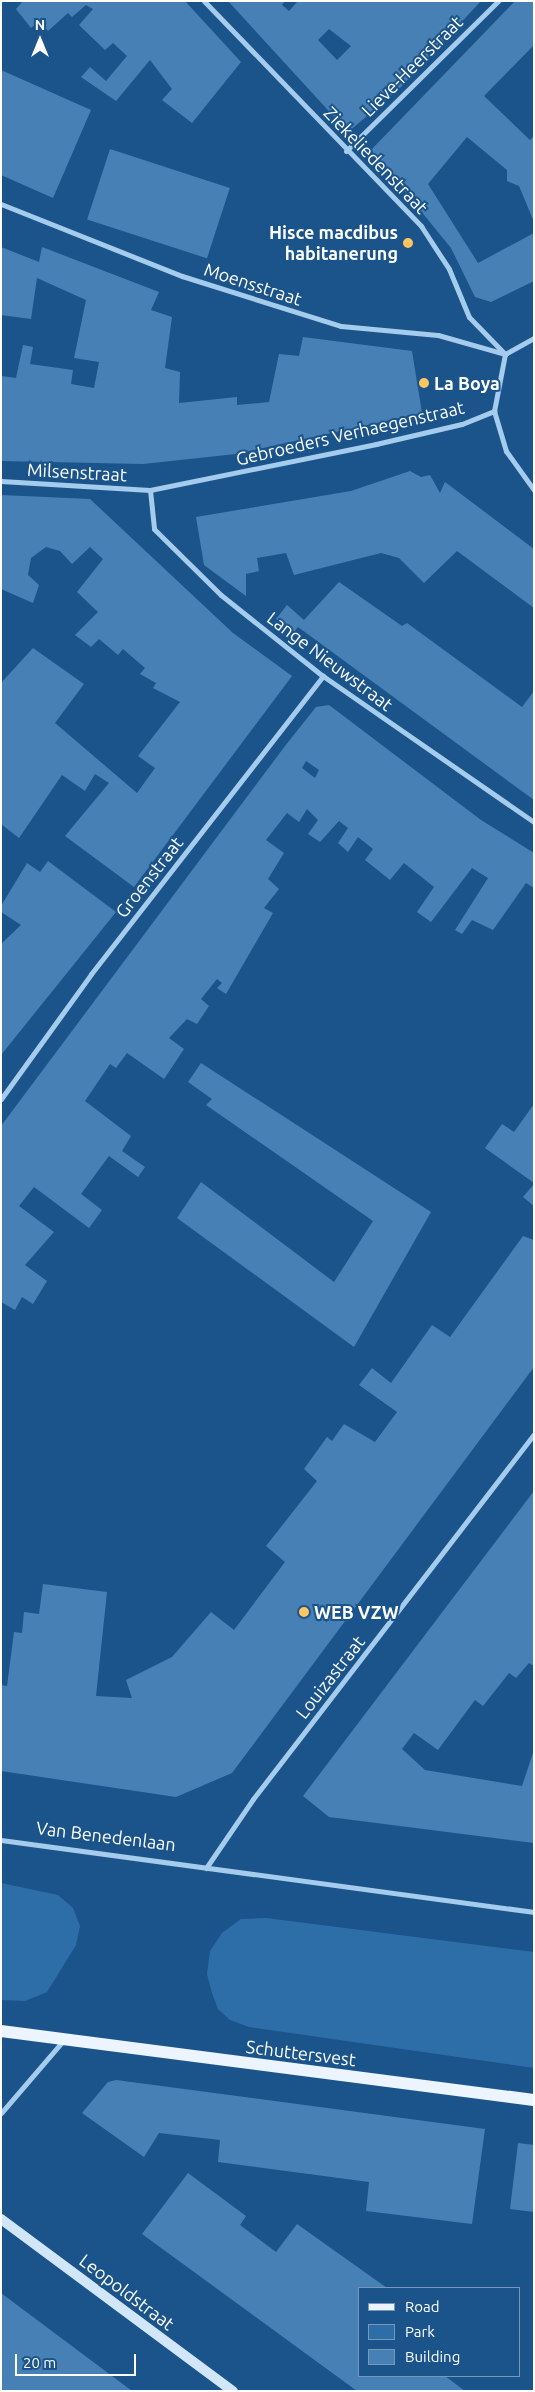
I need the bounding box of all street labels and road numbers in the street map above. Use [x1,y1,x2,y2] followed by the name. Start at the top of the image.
[357,11,467,121] street label: Lieve-Heerstraat
[319,102,433,218] street label: Ziekeliedenstraat
[201,258,305,310] street label: Moensstraat
[234,396,466,470] street label: Gebroeders Verhaegenstraat
[26,459,128,485] street label: Milsenstraat
[263,607,397,715] street label: Lange Nieuwstraat
[111,832,187,922] street label: Groenstraat
[291,1631,369,1723] street label: Louizastraat
[35,1817,177,1855] street label: Van Benedenlaan
[245,2036,357,2070] street label: Schuttersvest
[75,2249,179,2335] street label: Leopoldstraat

